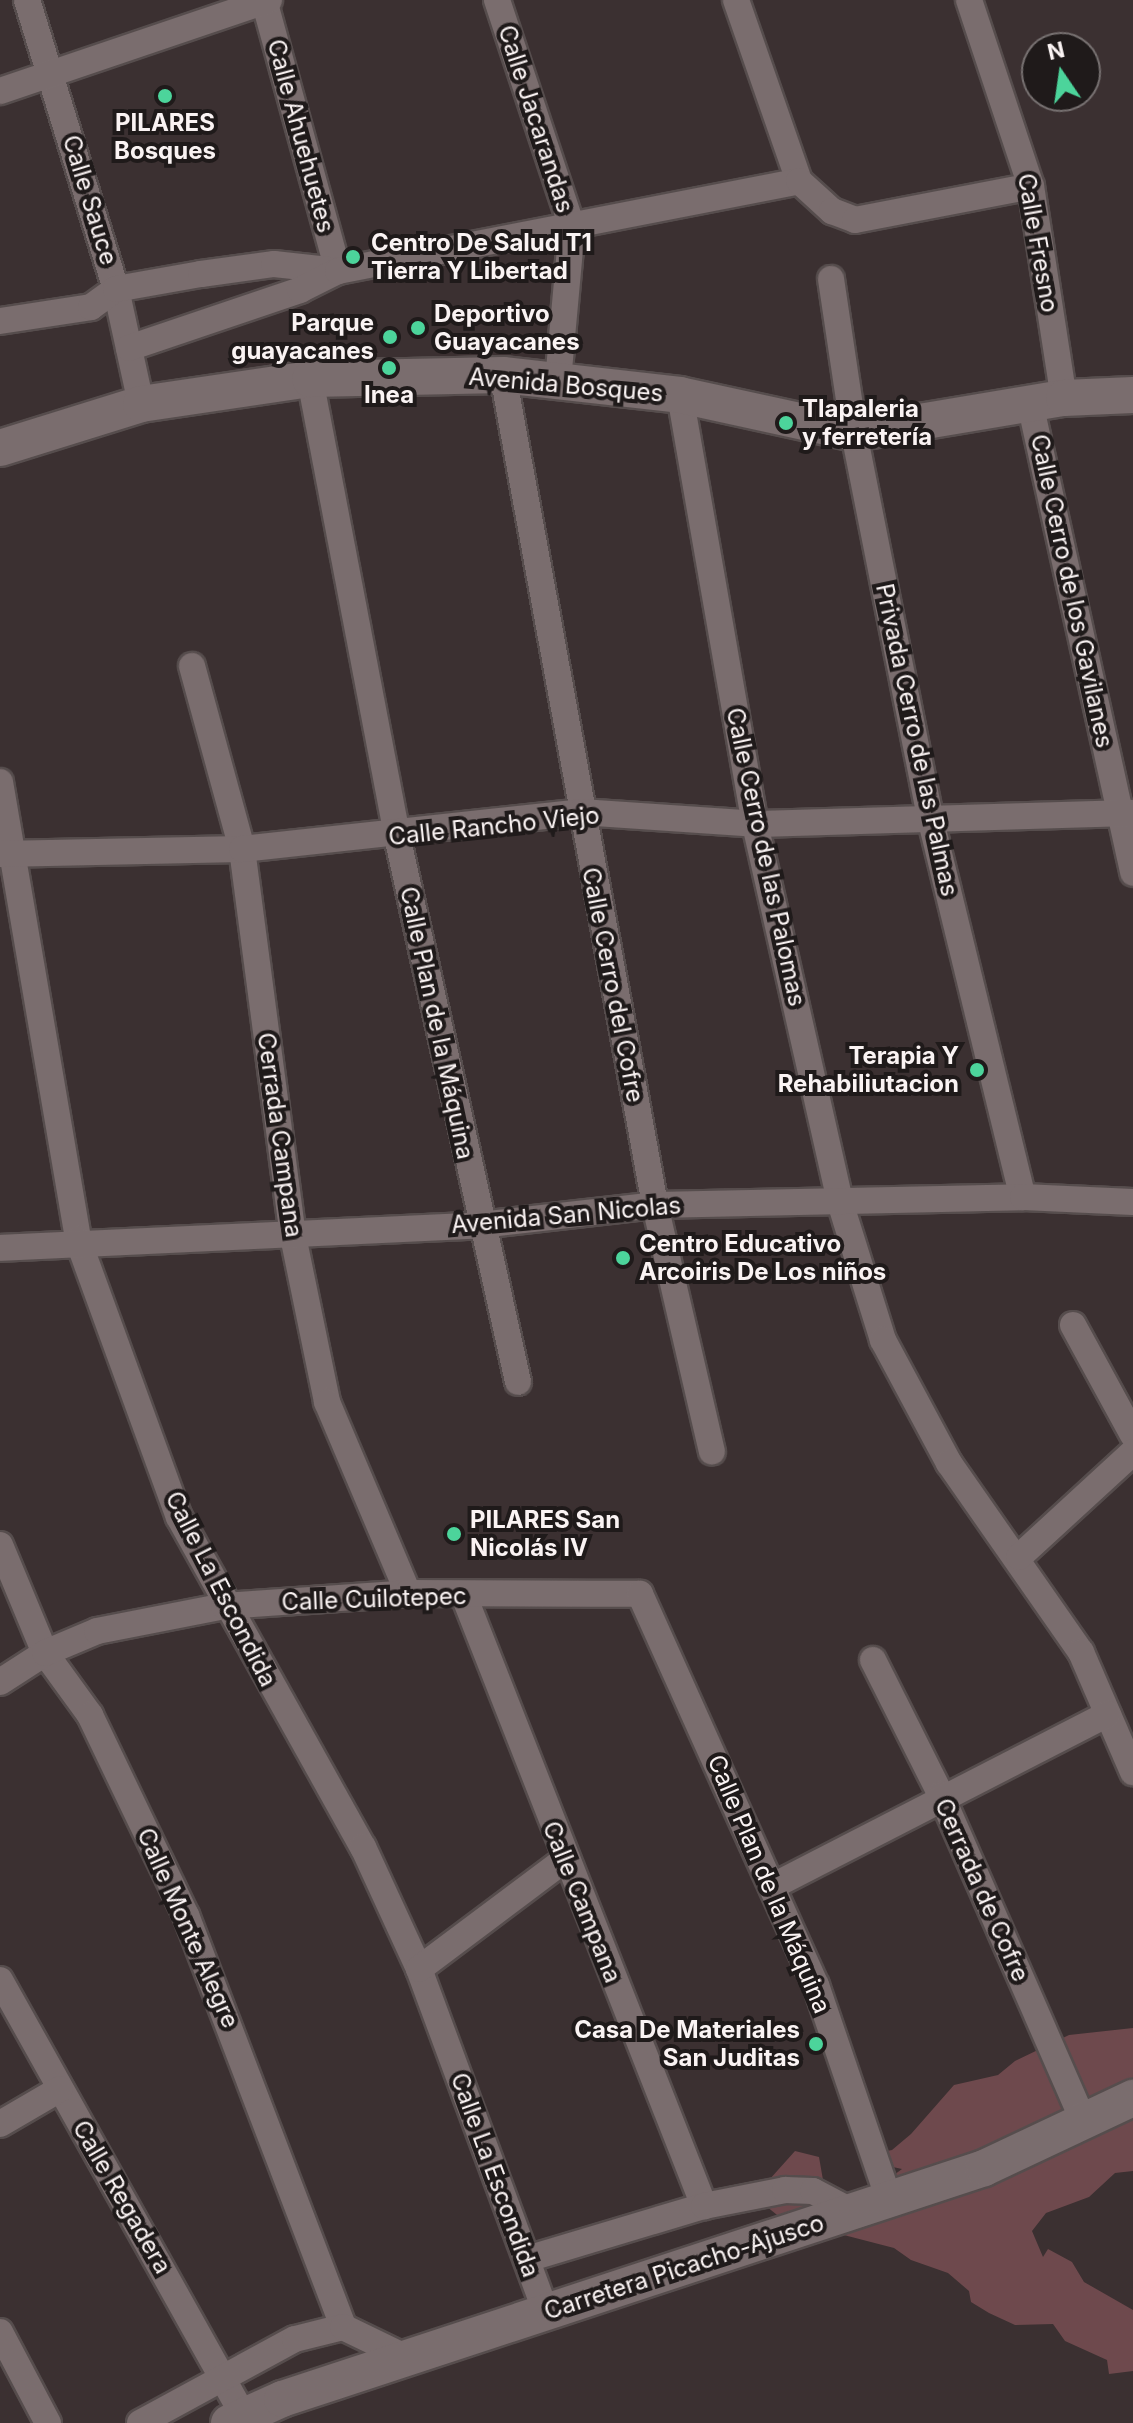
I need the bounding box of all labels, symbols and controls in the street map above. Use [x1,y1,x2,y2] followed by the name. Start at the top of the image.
[492,22,580,216] street label: Calle Jacarandas
[1021,32,1101,112] north arrow
[261,36,341,236] street label: Calle Ahuehuetes
[1045,36,1067,65] text: N
[156,87,174,105] marker: PILARES Bosques
[114,109,216,165] place label: PILARES Bosques
[57,132,123,268] street label: Calle Sauce
[1012,171,1064,315] street label: Calle Fresno
[371,229,592,285] place label: Centro De Salud T1 Tierra Y Libertad
[342,246,364,268] marker: Centro De Salud T1 Tierra Y Libertad
[434,300,580,356] place label: Deportivo Guayacanes
[231,309,374,365] place label: Parque guayacanes
[409,319,427,337] marker: Deportivo Guayacanes
[381,328,399,346] marker: Parque guayacanes
[380,359,398,377] marker: Inea
[468,362,664,408] street label: Avenida Bosques
[364,381,414,409] place label: Inea
[802,395,932,451] place label: Tlapaleria y ferretería
[777,414,795,432] marker: Tlapaleria y ferretería
[1025,432,1119,750] street label: Calle Cerro de los Gavilanes
[870,581,964,899] street label: Privada Cerro de las Palmas
[720,705,812,1009] street label: Calle Cerro de las Palomas
[387,801,601,851] street label: Calle Rancho Viejo
[576,865,650,1105] street label: Calle Cerro del Cofre
[394,884,480,1162] street label: Calle Plan de la Máquina
[251,1031,309,1239] street label: Cerrada Campana
[778,1042,959,1098] place label: Terapia Y Rehabiliutacion
[966,1059,988,1081] marker: Terapia Y Rehabiliutacion
[450,1191,682,1239] street label: Avenida San Nicolas
[639,1230,886,1286] place label: Centro Educativo Arcoiris De Los niños
[614,1249,632,1267] marker: Centro Educativo Arcoiris De Los niños
[159,1487,283,1691] street label: Calle La Escondida
[470,1506,620,1562] place label: PILARES San Nicolás IV
[445,1525,463,1543] marker: PILARES San Nicolás IV
[281,1581,467,1617] street label: Calle Cuilotepec
[701,1750,837,2018] street label: Calle Plan de la Máquina
[929,1794,1035,1986] street label: Cerrada de Cofre
[537,1817,627,1987] street label: Calle Campana
[131,1824,245,2032] street label: Calle Monte Alegre
[574,2016,800,2072] place label: Casa De Materiales San Juditas
[807,2035,825,2053] marker: Casa De Materiales San Juditas
[445,2069,545,2281] street label: Calle La Escondida
[67,2115,177,2279] street label: Calle Regadera
[541,2208,827,2326] street label: Carretera Picacho-Ajusco

